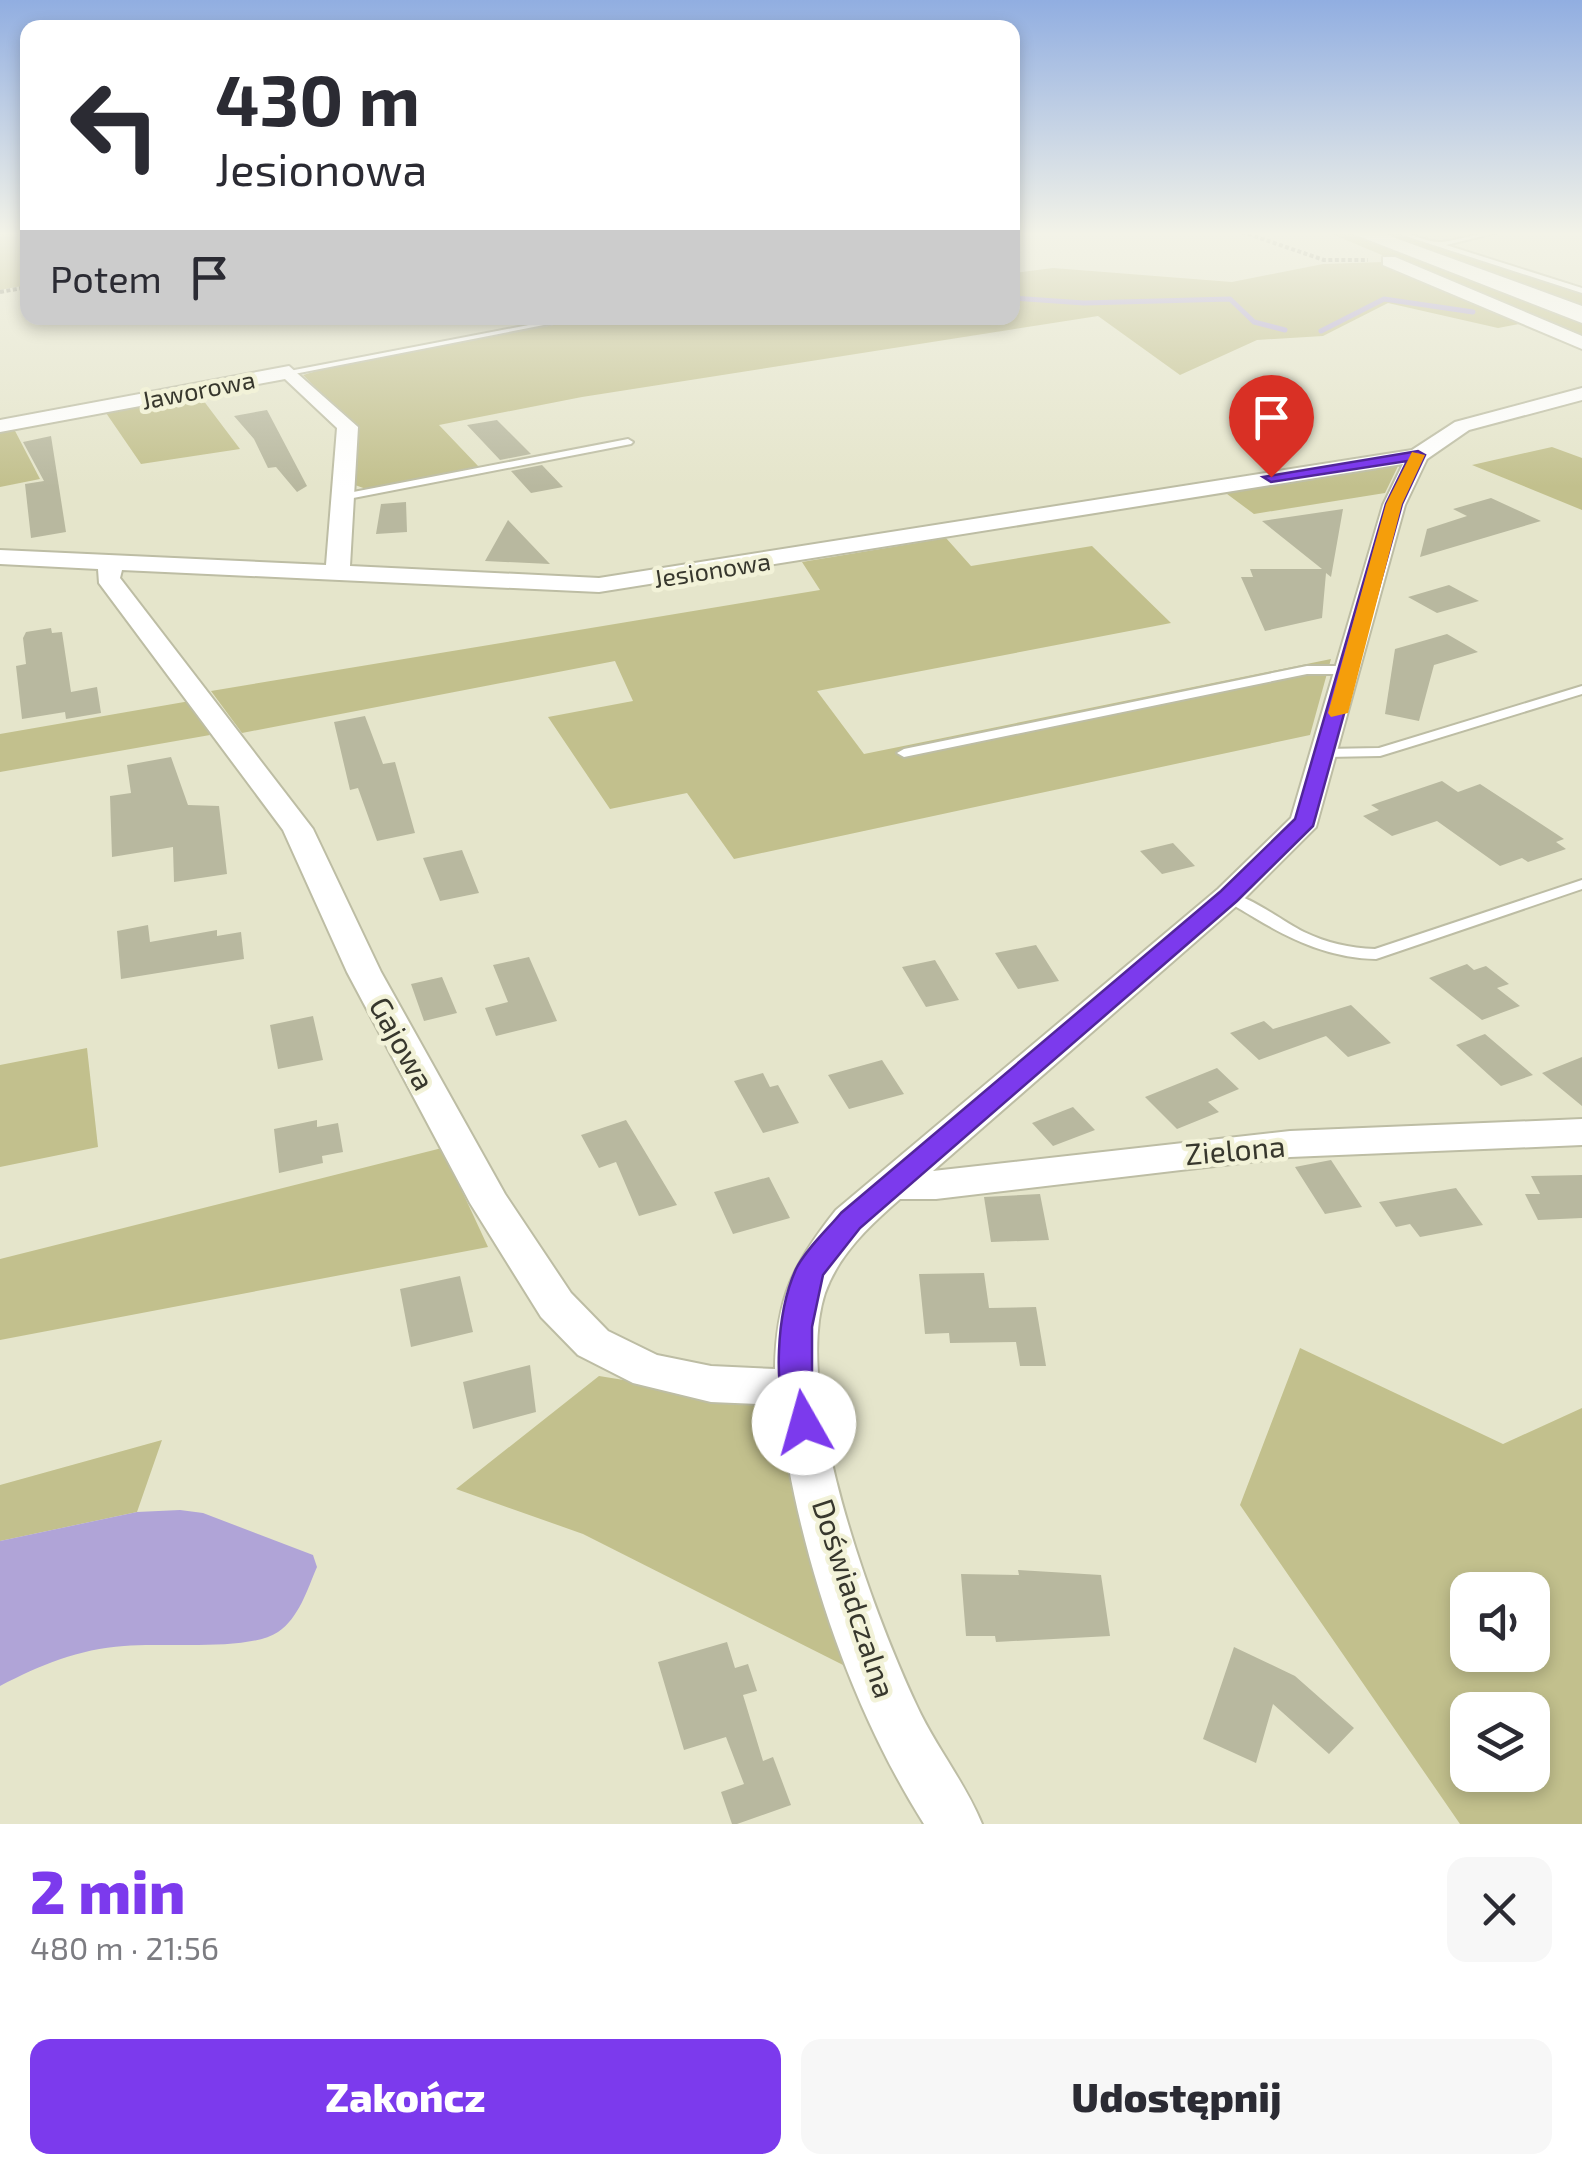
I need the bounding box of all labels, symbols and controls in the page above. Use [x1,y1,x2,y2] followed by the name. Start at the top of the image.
[215,56,420,140] text: 430 m
[50,60,180,190] icon: left
[215,141,427,195] text: Jesionowa
[182,250,237,305] icon: arrive
[50,255,162,301] text: Potem
[139,363,257,415] street label: Jaworowa
[1229,375,1314,478] pin
[1244,390,1299,445] icon: arrive
[651,545,773,593] street label: Jesionowa
[363,990,443,1096] street label: Gajowa
[1183,1127,1287,1171] street label: Zielona
[752,1371,856,1475] position arrow
[806,1494,904,1702] street label: Doświadczalna
[1450,1572,1550,1792] map controls
[1450,1572,1550,1672] button: sound
[1450,1692,1550,1792] button: layers
[30,1854,185,1926] text: 2 min
[1447,1857,1552,1962] button: close
[30,1928,219,1966] text: 480 m · 21:56
[30,2039,781,2154] button: Zakończ
[801,2039,1552,2154] button: Udostępnij

